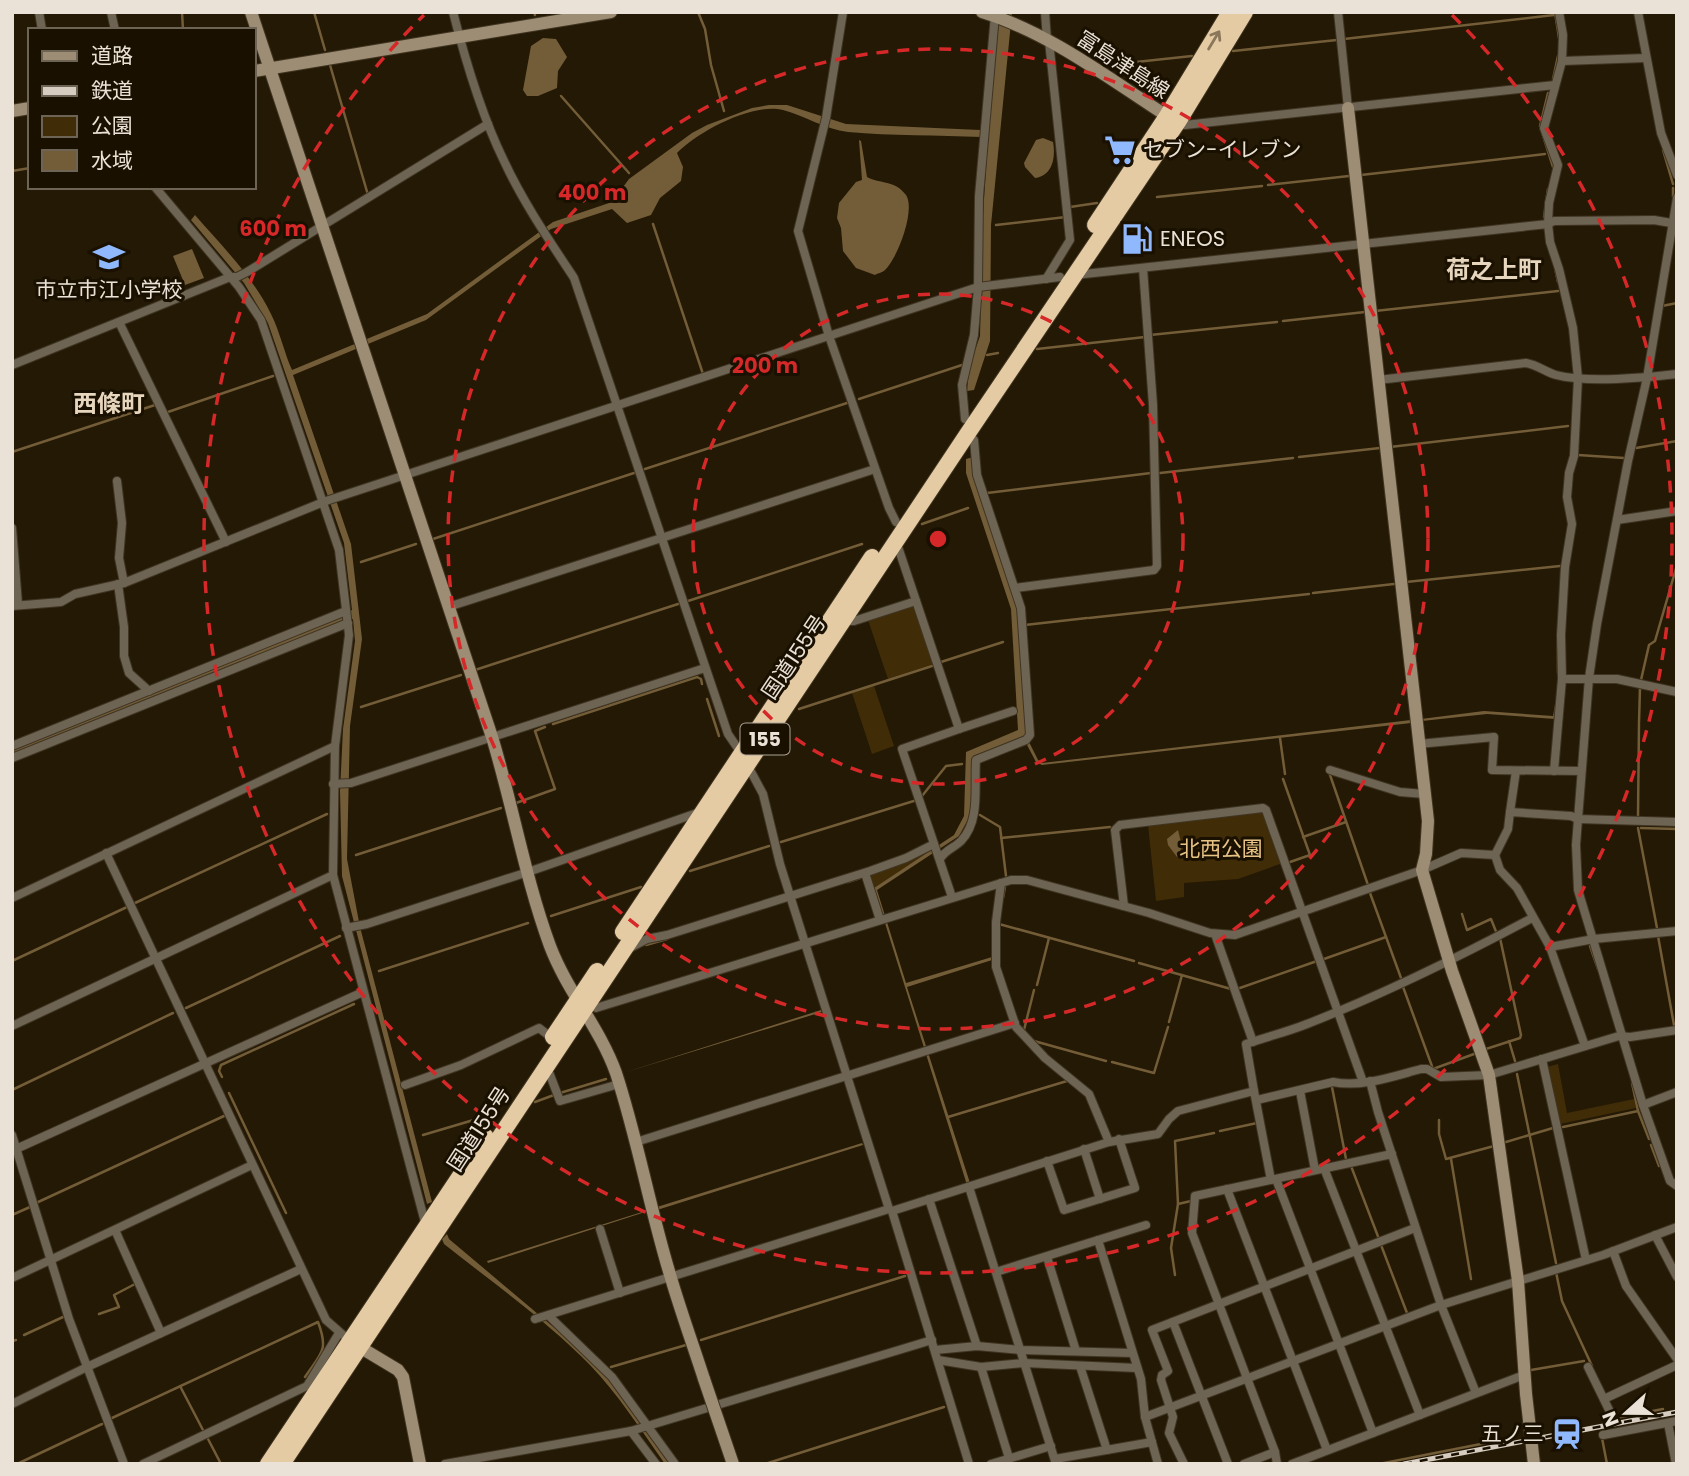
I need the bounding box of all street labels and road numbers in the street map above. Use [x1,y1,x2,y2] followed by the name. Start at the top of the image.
[1071,24,1175,105] street label: 富島津島線
[755,609,832,705] street label: 国道155号
[740,724,790,754] road number: 155
[440,1081,517,1177] street label: 国道155号

